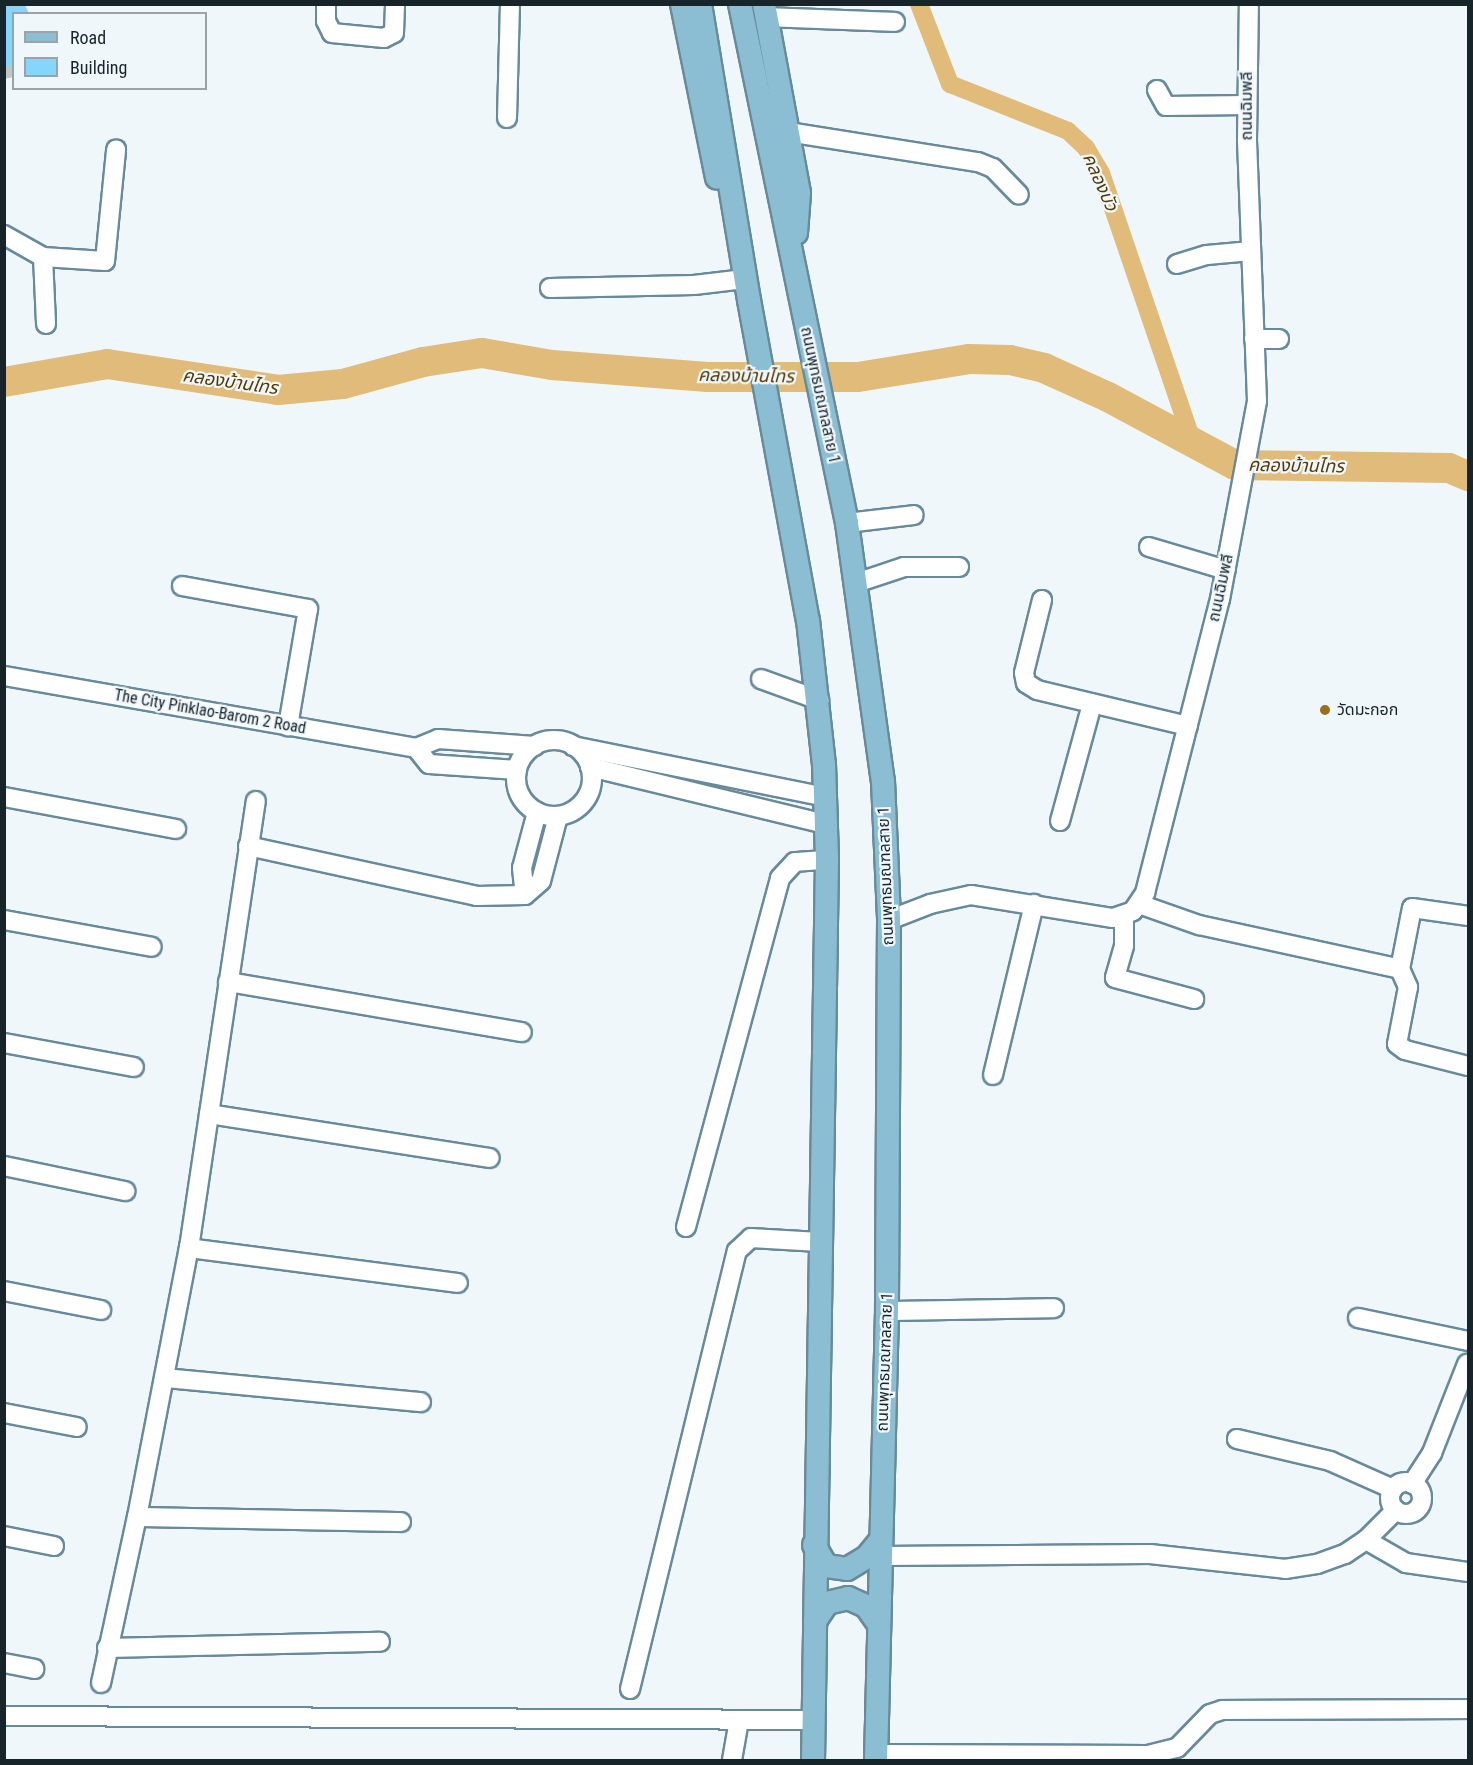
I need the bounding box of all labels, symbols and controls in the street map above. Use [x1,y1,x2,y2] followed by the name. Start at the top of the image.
[12,12,207,90] legend
[70,27,106,48] text: Road
[70,57,127,78] text: Building
[1237,72,1257,140] street label: ถนนฉิมพลี
[1078,150,1122,214] water label: คลองบัว
[796,325,844,465] street label: ถนนพุทธมณฑลสาย 1
[698,364,794,388] water label: คลองบ้านไทร
[181,365,279,399] water label: คลองบ้านไทร
[1248,454,1344,478] water label: คลองบ้านไทร
[1204,552,1238,624] street label: ถนนฉิมพลี
[113,686,307,738] street label: The City Pinklao-Barom 2 Road
[1337,700,1398,720] place label: วัดมะกอก
[1318,703,1332,717] marker: วัดมะกอก
[874,806,898,946] street label: ถนนพุทธมณฑลสาย 1
[873,1292,897,1432] street label: ถนนพุทธมณฑลสาย 1

